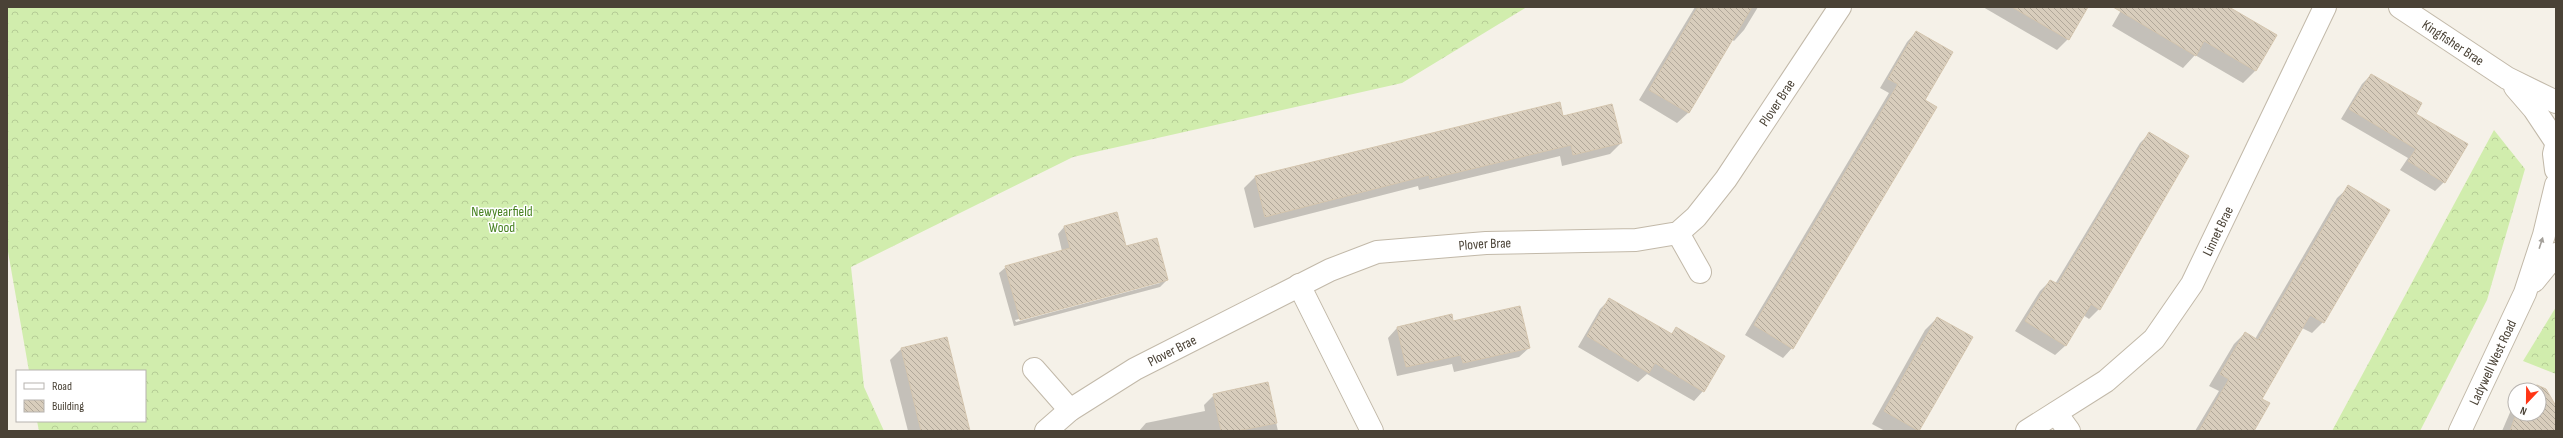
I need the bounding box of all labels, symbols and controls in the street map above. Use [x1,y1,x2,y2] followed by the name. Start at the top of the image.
[2419,16,2487,69] street label: Kingfisher Brae
[1755,76,1798,129] street label: Plover Brae
[471,203,533,236] park label: Newyearfield Wood
[2198,203,2237,258] street label: Linnet Brae
[1458,234,1511,254] street label: Plover Brae
[2538,236,2544,248] one-way arrow
[2465,317,2520,408] street label: Ladywell West Road
[1145,331,1199,370] street label: Plover Brae
[16,370,146,422] legend
[52,379,72,394] text: Road
[2507,382,2547,422] north arrow
[52,399,84,414] text: Building
[2518,404,2529,418] text: N

